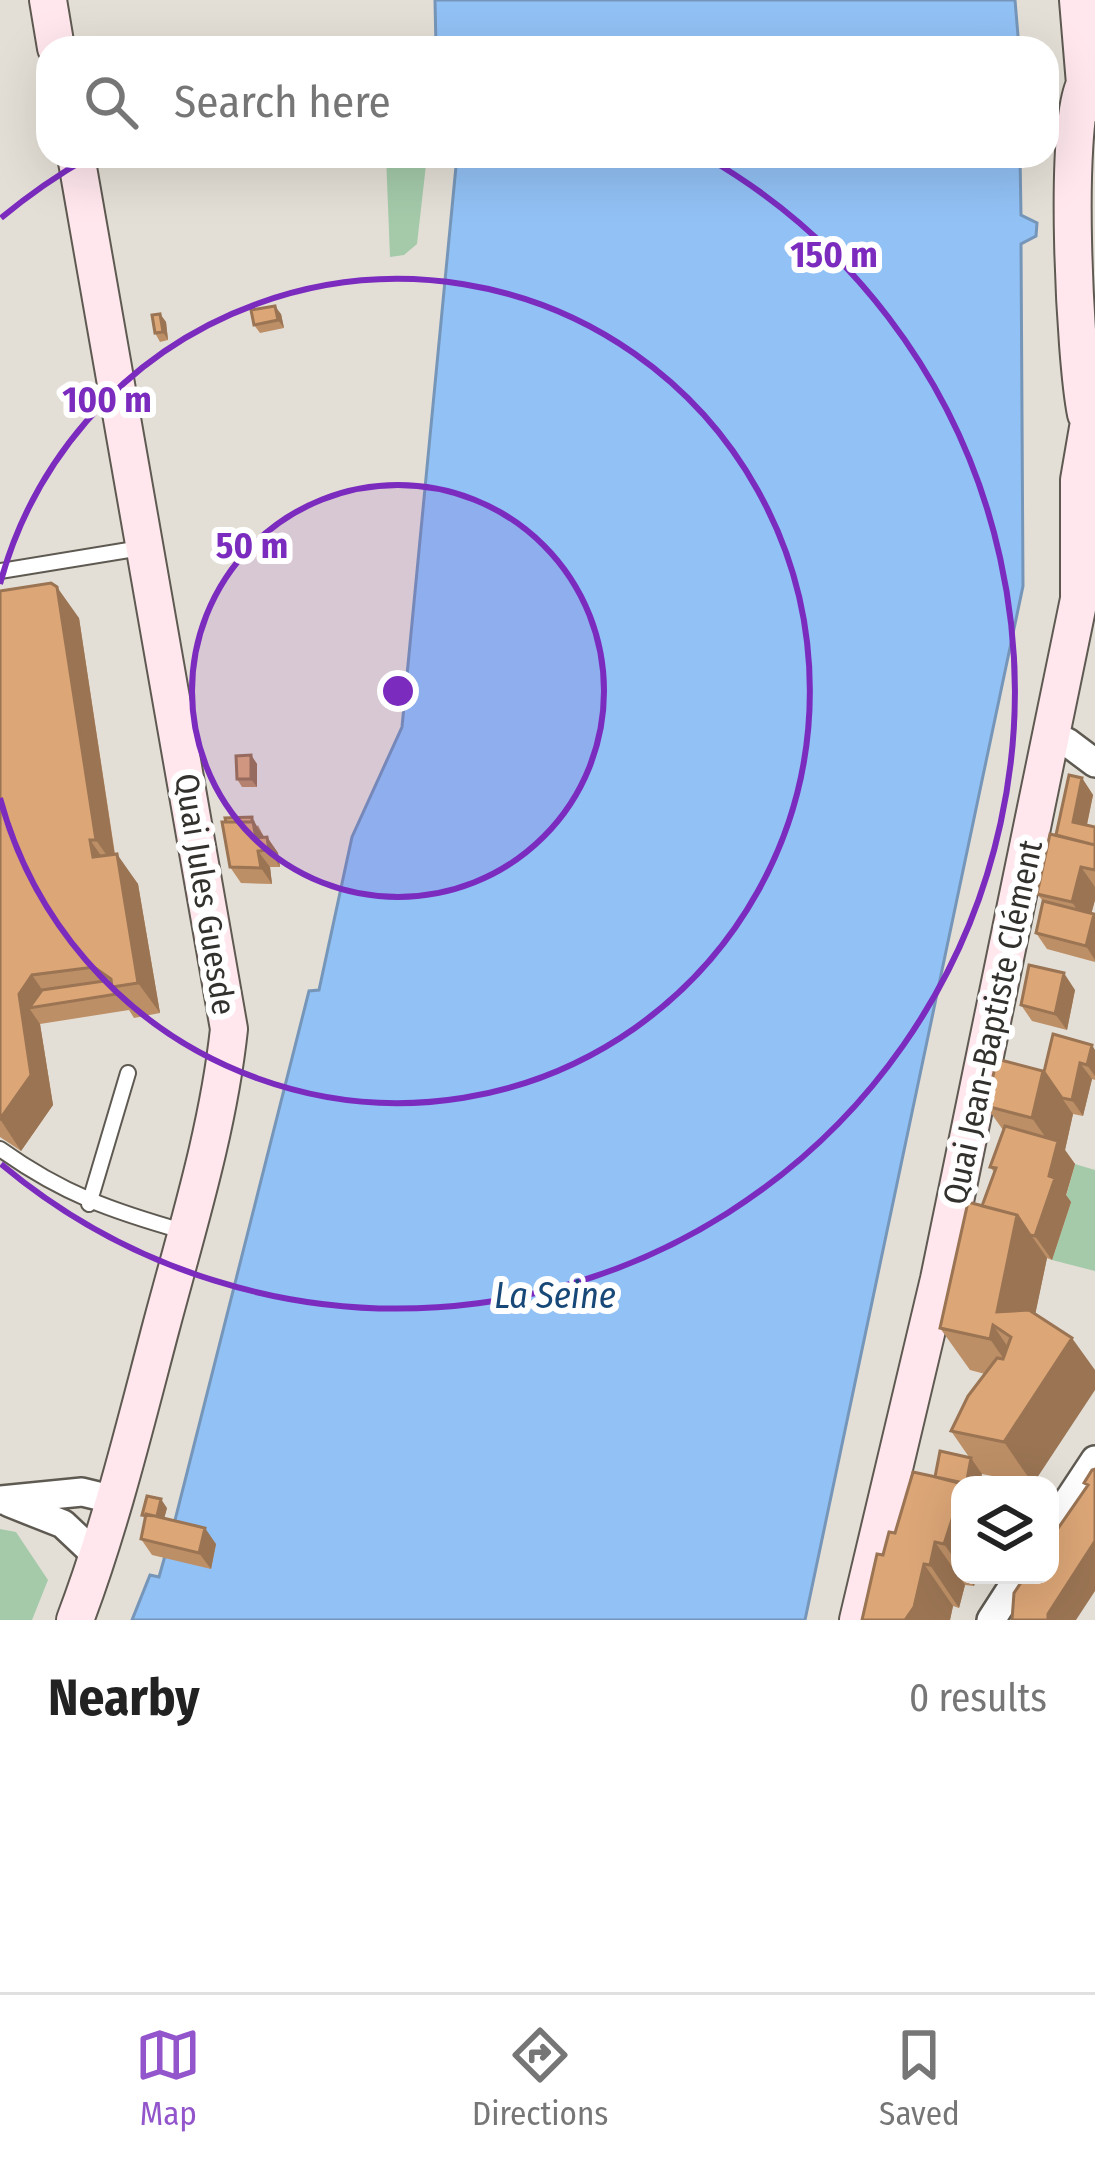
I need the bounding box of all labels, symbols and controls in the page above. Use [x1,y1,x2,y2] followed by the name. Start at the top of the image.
[36,36,1059,168] search box
[78,69,144,135] icon: search
[174,75,391,129] text: Search here
[790,233,878,277] text: 150 m
[62,378,152,422] text: 100 m
[216,524,288,568] text: 50 m
[377,670,419,712] centre of rings
[166,771,244,1018] street label: Quai Jules Guesde
[935,836,1051,1208] street label: Quai Jean-Baptiste Clément
[494,1274,616,1318] water label: La Seine
[951,1476,1059,1584] map controls
[951,1476,1059,1584] button: layers
[48,1667,200,1729] text: Nearby
[909,1675,1047,1721] text: 0 results
[135,2022,201,2134] tab: Map
[472,2022,608,2134] tab: Directions
[879,2022,960,2134] tab: Saved

